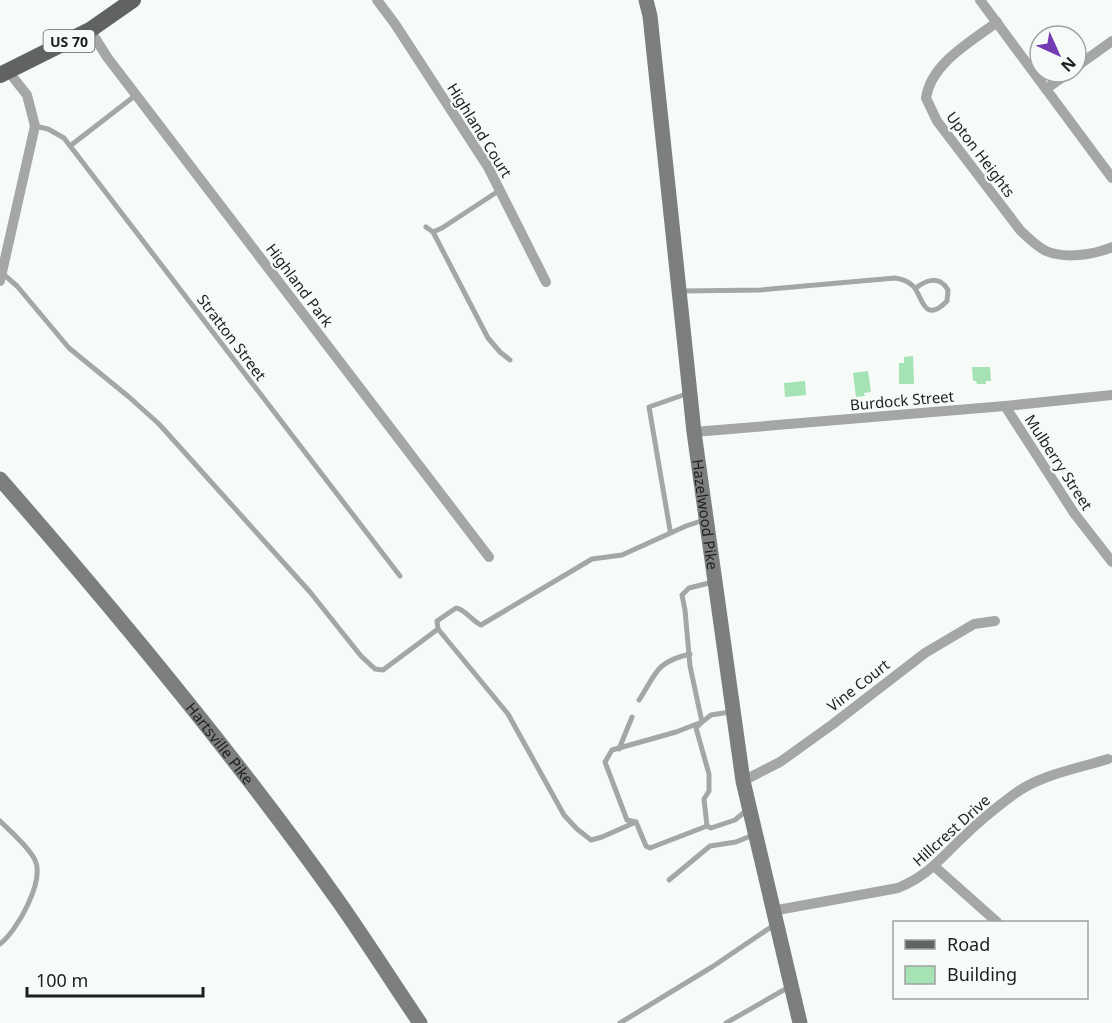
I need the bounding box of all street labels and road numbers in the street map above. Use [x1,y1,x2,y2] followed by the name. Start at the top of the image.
[44,30,94,52] road number: US 70
[443,79,517,181] street label: Highland Court
[942,107,1020,201] street label: Upton Heights
[262,239,338,331] street label: Highland Park
[193,290,271,385] street label: Stratton Street
[849,385,955,415] street label: Burdock Street
[1021,410,1098,514] street label: Mulberry Street
[688,458,723,571] street label: Hazelwood Pike
[823,654,894,716] street label: Vine Court
[182,698,259,789] street label: Hartsville Pike
[908,790,994,870] street label: Hillcrest Drive

